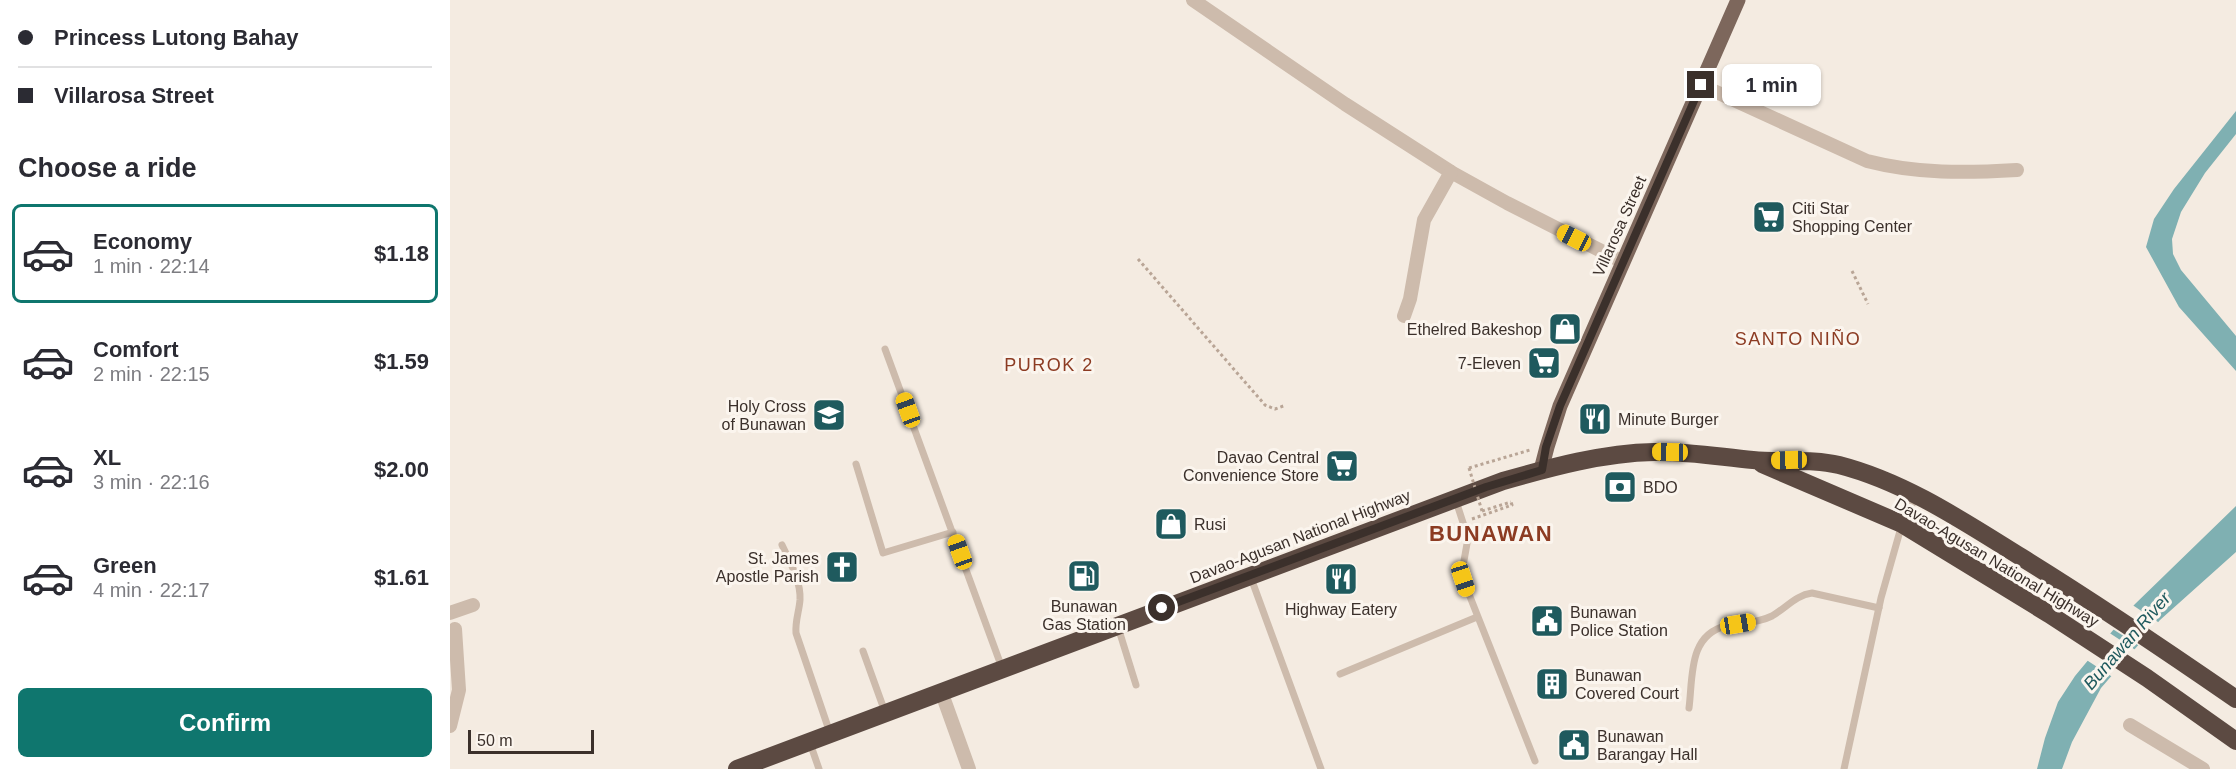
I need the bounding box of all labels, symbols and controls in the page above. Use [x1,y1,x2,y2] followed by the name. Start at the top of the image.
[54,25,299,50] text: Princess Lutong Bahay
[1722,64,1821,106] callout: 1 min
[1687,71,1714,98] route end
[1745,74,1798,96] text: 1 min
[54,83,214,108] text: Villarosa Street
[18,153,197,183] text: Choose a ride
[1590,173,1649,279] street label: Villarosa Street
[1751,199,1787,235] supermarket icon: Citi Star Shopping Center
[1792,200,1913,235] place label: Citi Star Shopping Center
[1554,222,1594,254] car
[21,227,75,281] icon: car
[93,229,192,254] text: Economy
[374,241,429,266] text: $1.18
[93,255,210,277] text: 1 min · 22:14
[1547,311,1583,347] shop icon: Ethelred Bakeshop
[1407,321,1542,338] place label: Ethelred Bakeshop
[1735,328,1861,349] district label: SANTO NIÑO
[21,335,75,389] icon: car
[93,337,179,362] text: Comfort
[1526,345,1562,381] supermarket icon: 7-Eleven
[374,349,429,374] text: $1.59
[1004,355,1094,375] district label: PUROK 2
[1458,355,1521,372] place label: 7-Eleven
[93,363,210,385] text: 2 min · 22:15
[893,390,923,430] car
[811,397,847,433] school or university icon: Holy Cross of Bunawan
[721,398,806,433] place label: Holy Cross of Bunawan
[1577,401,1613,437] restaurant icon: Minute Burger
[1618,411,1719,428] place label: Minute Burger
[21,443,75,497] icon: car
[1652,443,1688,461] car
[93,445,121,470] text: XL
[1324,448,1360,484] supermarket icon: Davao Central Convenience Store
[1183,449,1319,484] place label: Davao Central Convenience Store
[1771,451,1807,469] car
[374,457,429,482] text: $2.00
[1602,469,1638,505] bank icon: BDO
[93,471,210,493] text: 3 min · 22:16
[1643,479,1678,496] place label: BDO
[1188,486,1413,586] street label: Davao-Agusan National Highway
[1892,495,2102,630] street label: Davao-Agusan National Highway
[1153,506,1189,542] shop icon: Rusi
[1194,516,1226,533] place label: Rusi
[1429,521,1553,546] district label: BUNAWAN
[945,532,975,572] car
[824,549,860,585] church icon: St. James Apostle Parish
[716,550,819,585] place label: St. James Apostle Parish
[21,551,75,605] icon: car
[93,553,157,578] text: Green
[1066,558,1102,594] fuel station icon: Bunawan Gas Station
[1449,559,1477,599] car
[1323,561,1359,597] restaurant icon: Highway Eatery
[374,565,429,590] text: $1.61
[93,579,210,601] text: 4 min · 22:17
[2079,588,2175,694] water label: Bunawan River
[1148,594,1175,621] route start
[1042,598,1126,633] place label: Bunawan Gas Station
[1285,601,1397,618] place label: Highway Eatery
[1529,603,1565,639] public building icon: Bunawan Police Station
[1570,604,1668,639] place label: Bunawan Police Station
[1719,612,1757,636] car
[1534,666,1570,702] building icon: Bunawan Covered Court
[1575,667,1680,702] place label: Bunawan Covered Court
[18,688,432,757] button: Confirm
[468,727,594,754] scale bar
[1556,727,1592,763] public building icon: Bunawan Barangay Hall
[1597,728,1698,763] place label: Bunawan Barangay Hall
[477,732,513,749] text: 50 m

